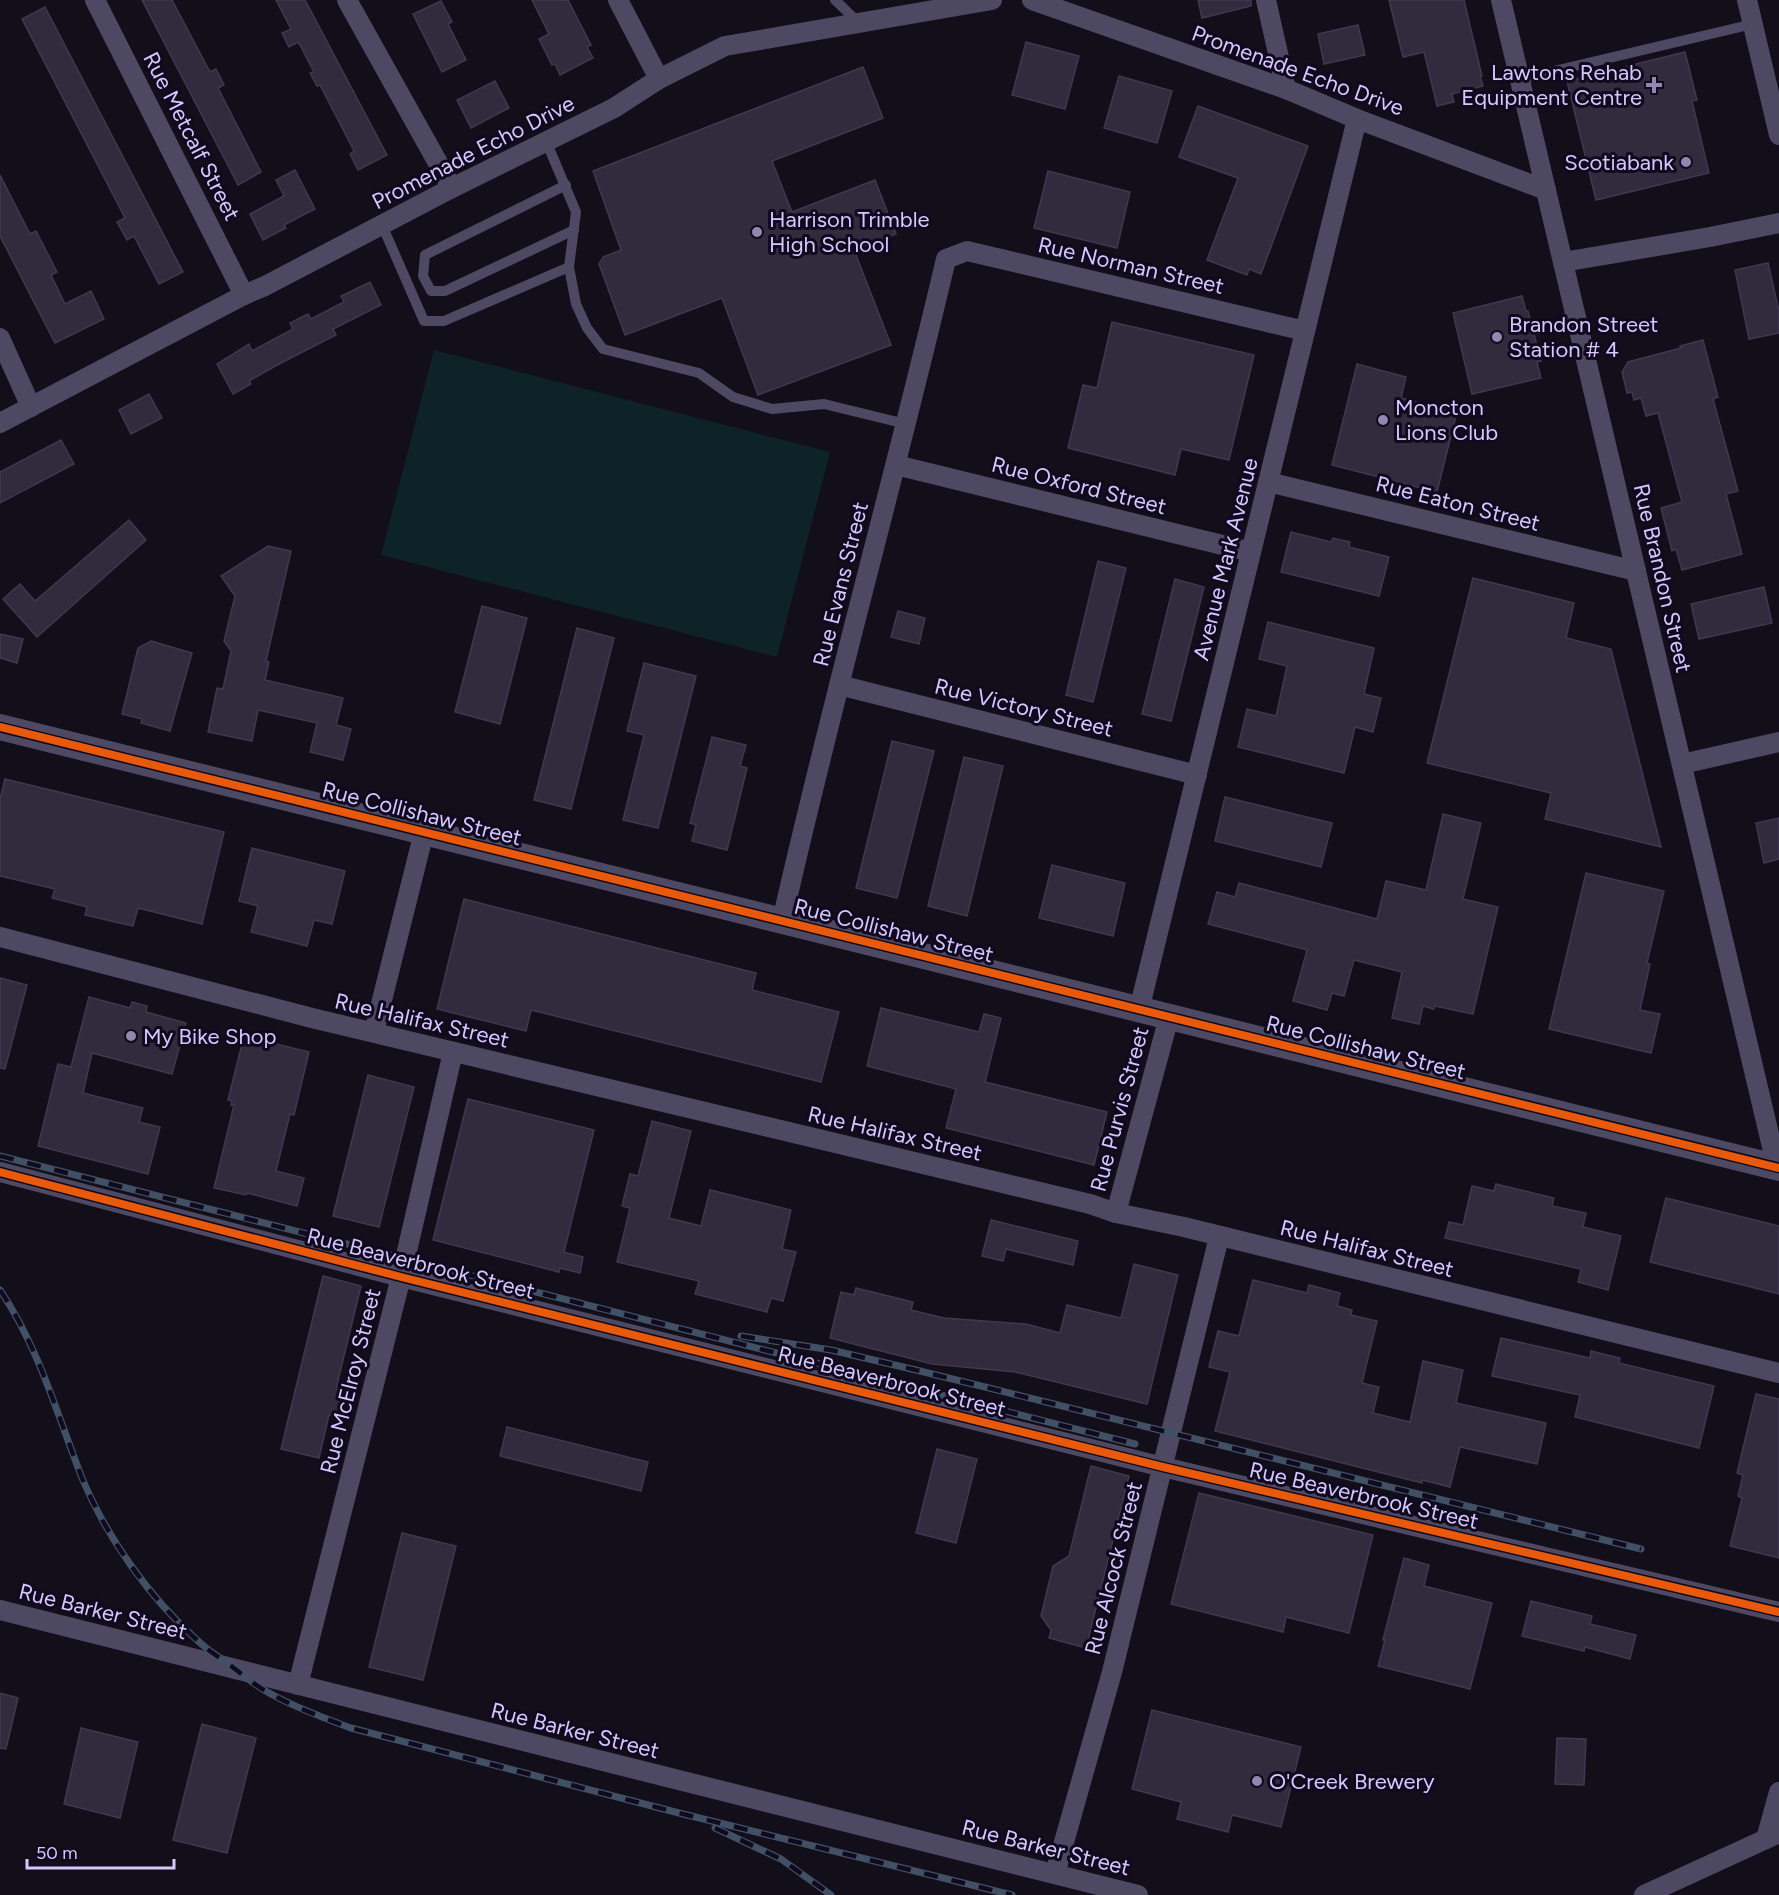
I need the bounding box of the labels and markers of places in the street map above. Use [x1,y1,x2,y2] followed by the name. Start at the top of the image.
[1461,59,1642,111] place label: Lawtons Rehab Equipment Centre
[1647,78,1661,92] marker: Lawtons Rehab Equipment Centre
[1564,149,1674,176] place label: Scotiabank
[1679,155,1693,169] marker: Scotiabank
[769,206,930,258] place label: Harrison Trimble High School
[750,225,764,239] marker: Harrison Trimble High School
[1509,311,1658,363] place label: Brandon Street Station # 4
[1490,330,1504,344] marker: Brandon Street Station # 4
[1395,394,1498,446] place label: Moncton Lions Club
[1376,413,1390,427] marker: Moncton Lions Club
[143,1023,277,1050] place label: My Bike Shop
[124,1029,138,1043] marker: My Bike Shop
[1269,1768,1435,1795] place label: O'Creek Brewery
[1250,1774,1264,1788] marker: O'Creek Brewery

